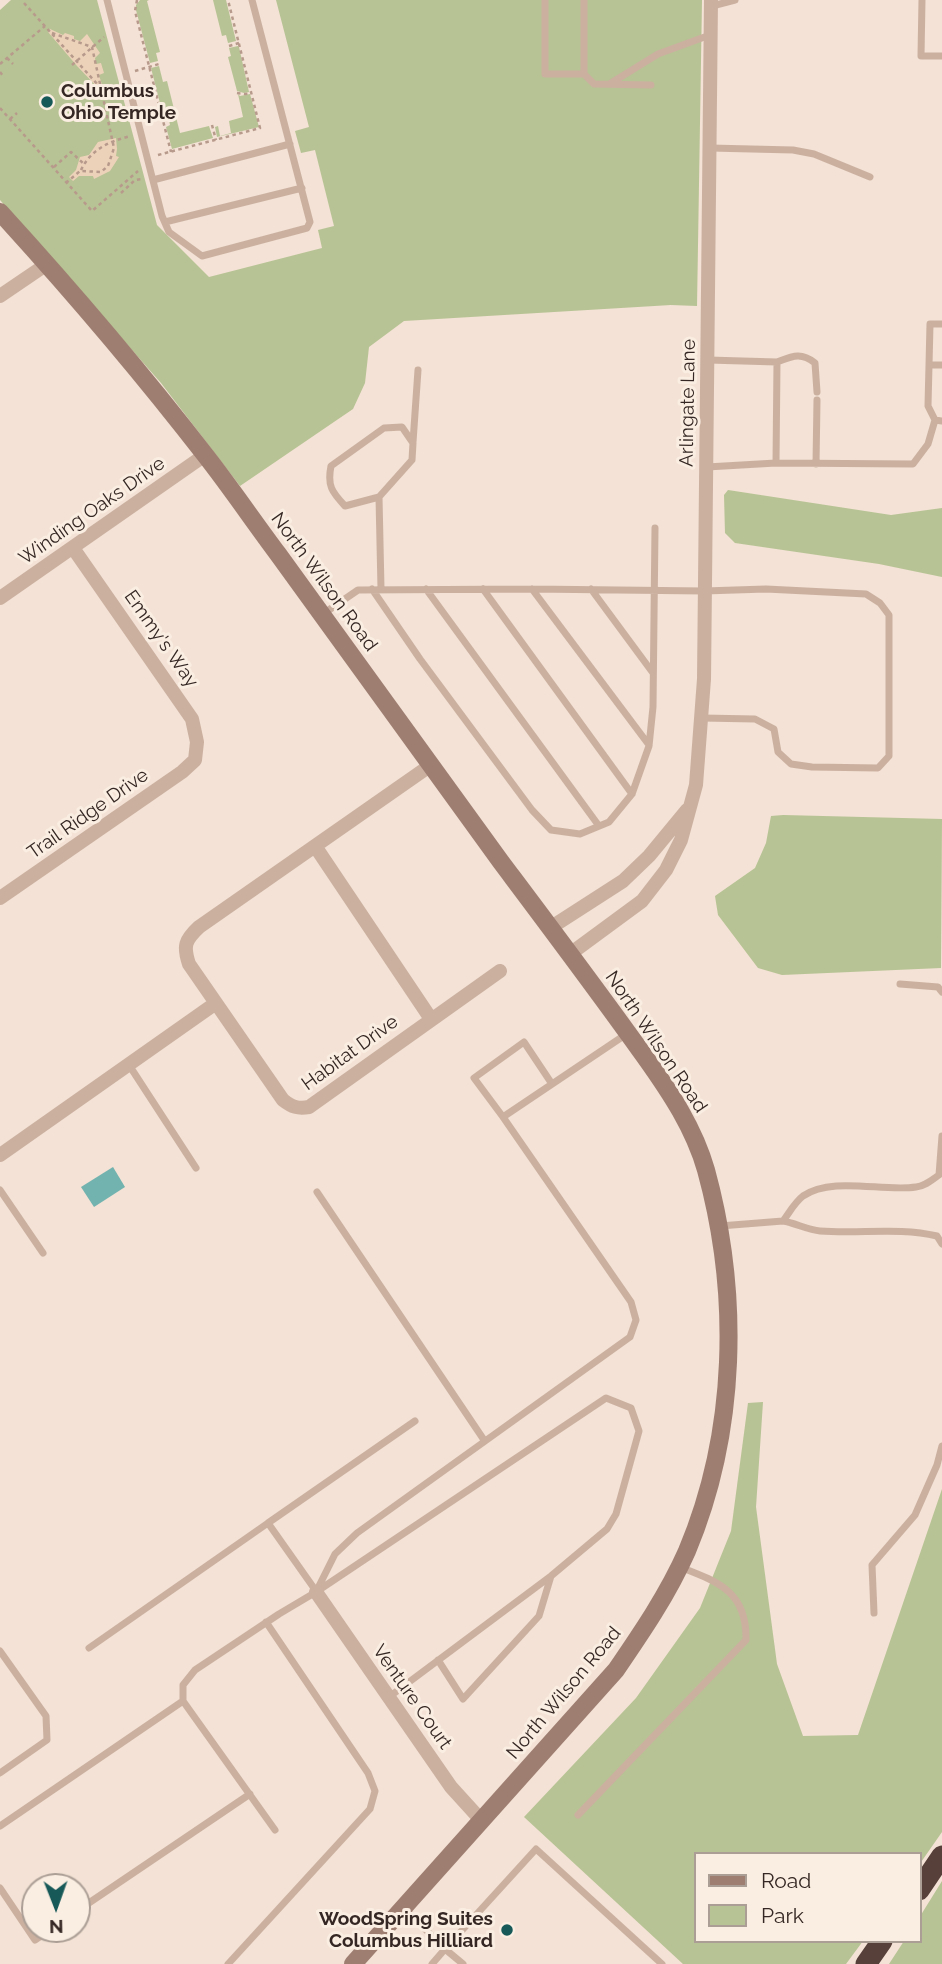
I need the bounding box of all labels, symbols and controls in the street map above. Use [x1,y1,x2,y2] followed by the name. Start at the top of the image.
[61,80,176,124] place label: Columbus Ohio Temple
[39,94,55,110] marker: Columbus Ohio Temple
[675,339,701,467] street label: Arlingate Lane
[15,452,169,570] street label: Winding Oaks Drive
[266,508,382,656] street label: North Wilson Road
[119,586,203,692] street label: Emmy's Way
[23,764,153,864] street label: Trail Ridge Drive
[600,967,712,1117] street label: North Wilson Road
[297,1010,403,1096] street label: Habitat Drive
[502,1622,626,1764] street label: North Wilson Road
[368,1640,456,1754] street label: Venture Court
[694,1852,921,1943] legend
[761,1868,811,1893] text: Road
[21,1873,91,1943] north arrow
[761,1903,804,1928] text: Park
[319,1908,493,1952] place label: WoodSpring Suites Columbus Hilliard
[49,1916,64,1938] text: N
[499,1922,515,1938] marker: WoodSpring Suites Columbus Hilliard

